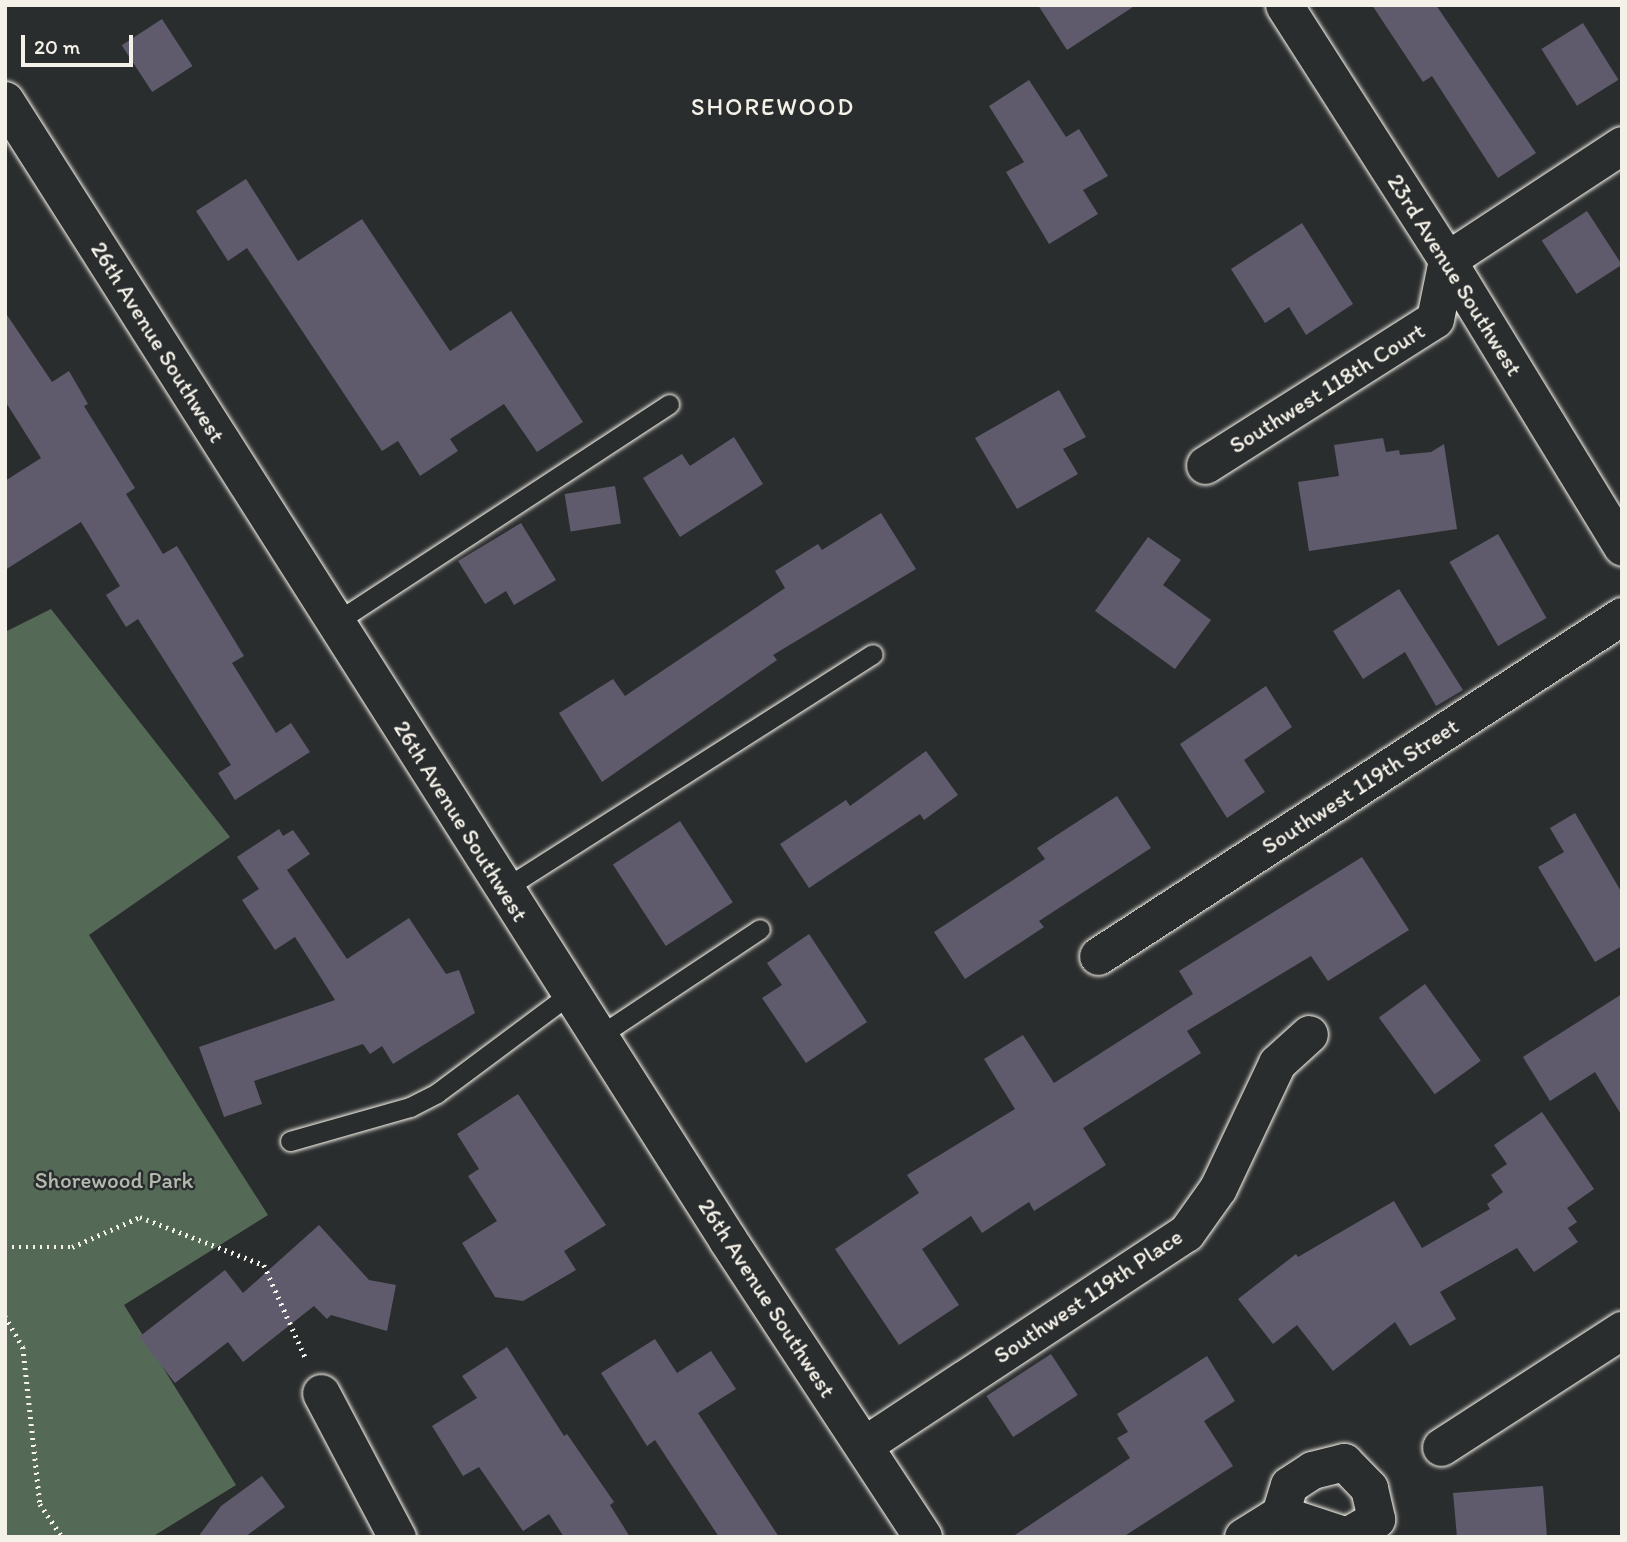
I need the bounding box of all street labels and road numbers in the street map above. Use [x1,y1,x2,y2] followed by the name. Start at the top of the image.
[1382,169,1528,381] street label: 23rd Avenue Southwest
[85,237,231,447] street label: 26th Avenue Southwest
[1224,317,1430,459] street label: Southwest 118th Court
[1257,712,1463,860] street label: Southwest 119th Street
[388,716,534,926] street label: 26th Avenue Southwest
[693,1194,841,1402] street label: 26th Avenue Southwest
[989,1223,1187,1369] street label: Southwest 119th Place

